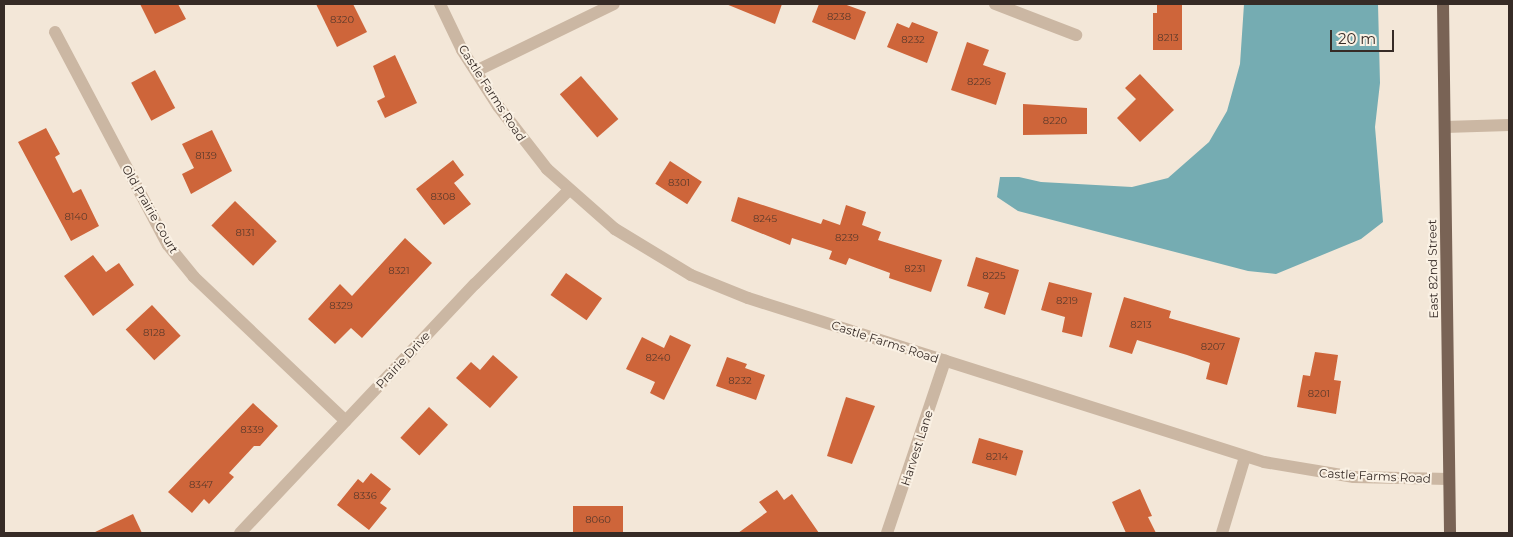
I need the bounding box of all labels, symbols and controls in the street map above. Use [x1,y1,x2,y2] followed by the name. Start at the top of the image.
[827,11,851,23] house number: 8238
[330,14,354,26] house number: 8320
[1333,20,1397,52] scale bar
[1338,29,1376,48] text: 20 m
[1157,32,1179,44] house number: 8213
[901,34,925,46] house number: 8232
[455,42,529,144] street label: Castle Farms Road
[967,76,991,88] house number: 8226
[1043,115,1067,127] house number: 8220
[195,150,217,162] house number: 8139
[119,162,181,256] street label: Old Prairie Court
[668,177,690,189] house number: 8301
[430,191,456,203] house number: 8308
[64,211,88,223] house number: 8140
[753,213,777,225] house number: 8245
[1425,219,1441,319] street label: East 82nd Street
[235,227,255,239] house number: 8131
[835,232,859,244] house number: 8239
[904,263,926,275] house number: 8231
[388,265,410,277] house number: 8321
[982,270,1006,282] house number: 8225
[1056,295,1078,307] house number: 8219
[329,300,353,312] house number: 8329
[829,318,941,366] street label: Castle Farms Road
[1130,319,1152,331] house number: 8213
[143,327,165,339] house number: 8128
[373,328,433,392] street label: Prairie Drive
[1201,341,1225,353] house number: 8207
[645,352,671,364] house number: 8240
[728,375,752,387] house number: 8232
[1308,388,1330,400] house number: 8201
[898,408,936,488] street label: Harvest Lane
[240,424,264,436] house number: 8339
[986,451,1008,463] house number: 8214
[1319,466,1431,486] street label: Castle Farms Road
[189,479,213,491] house number: 8347
[353,490,377,502] house number: 8336
[585,514,611,526] house number: 8060

